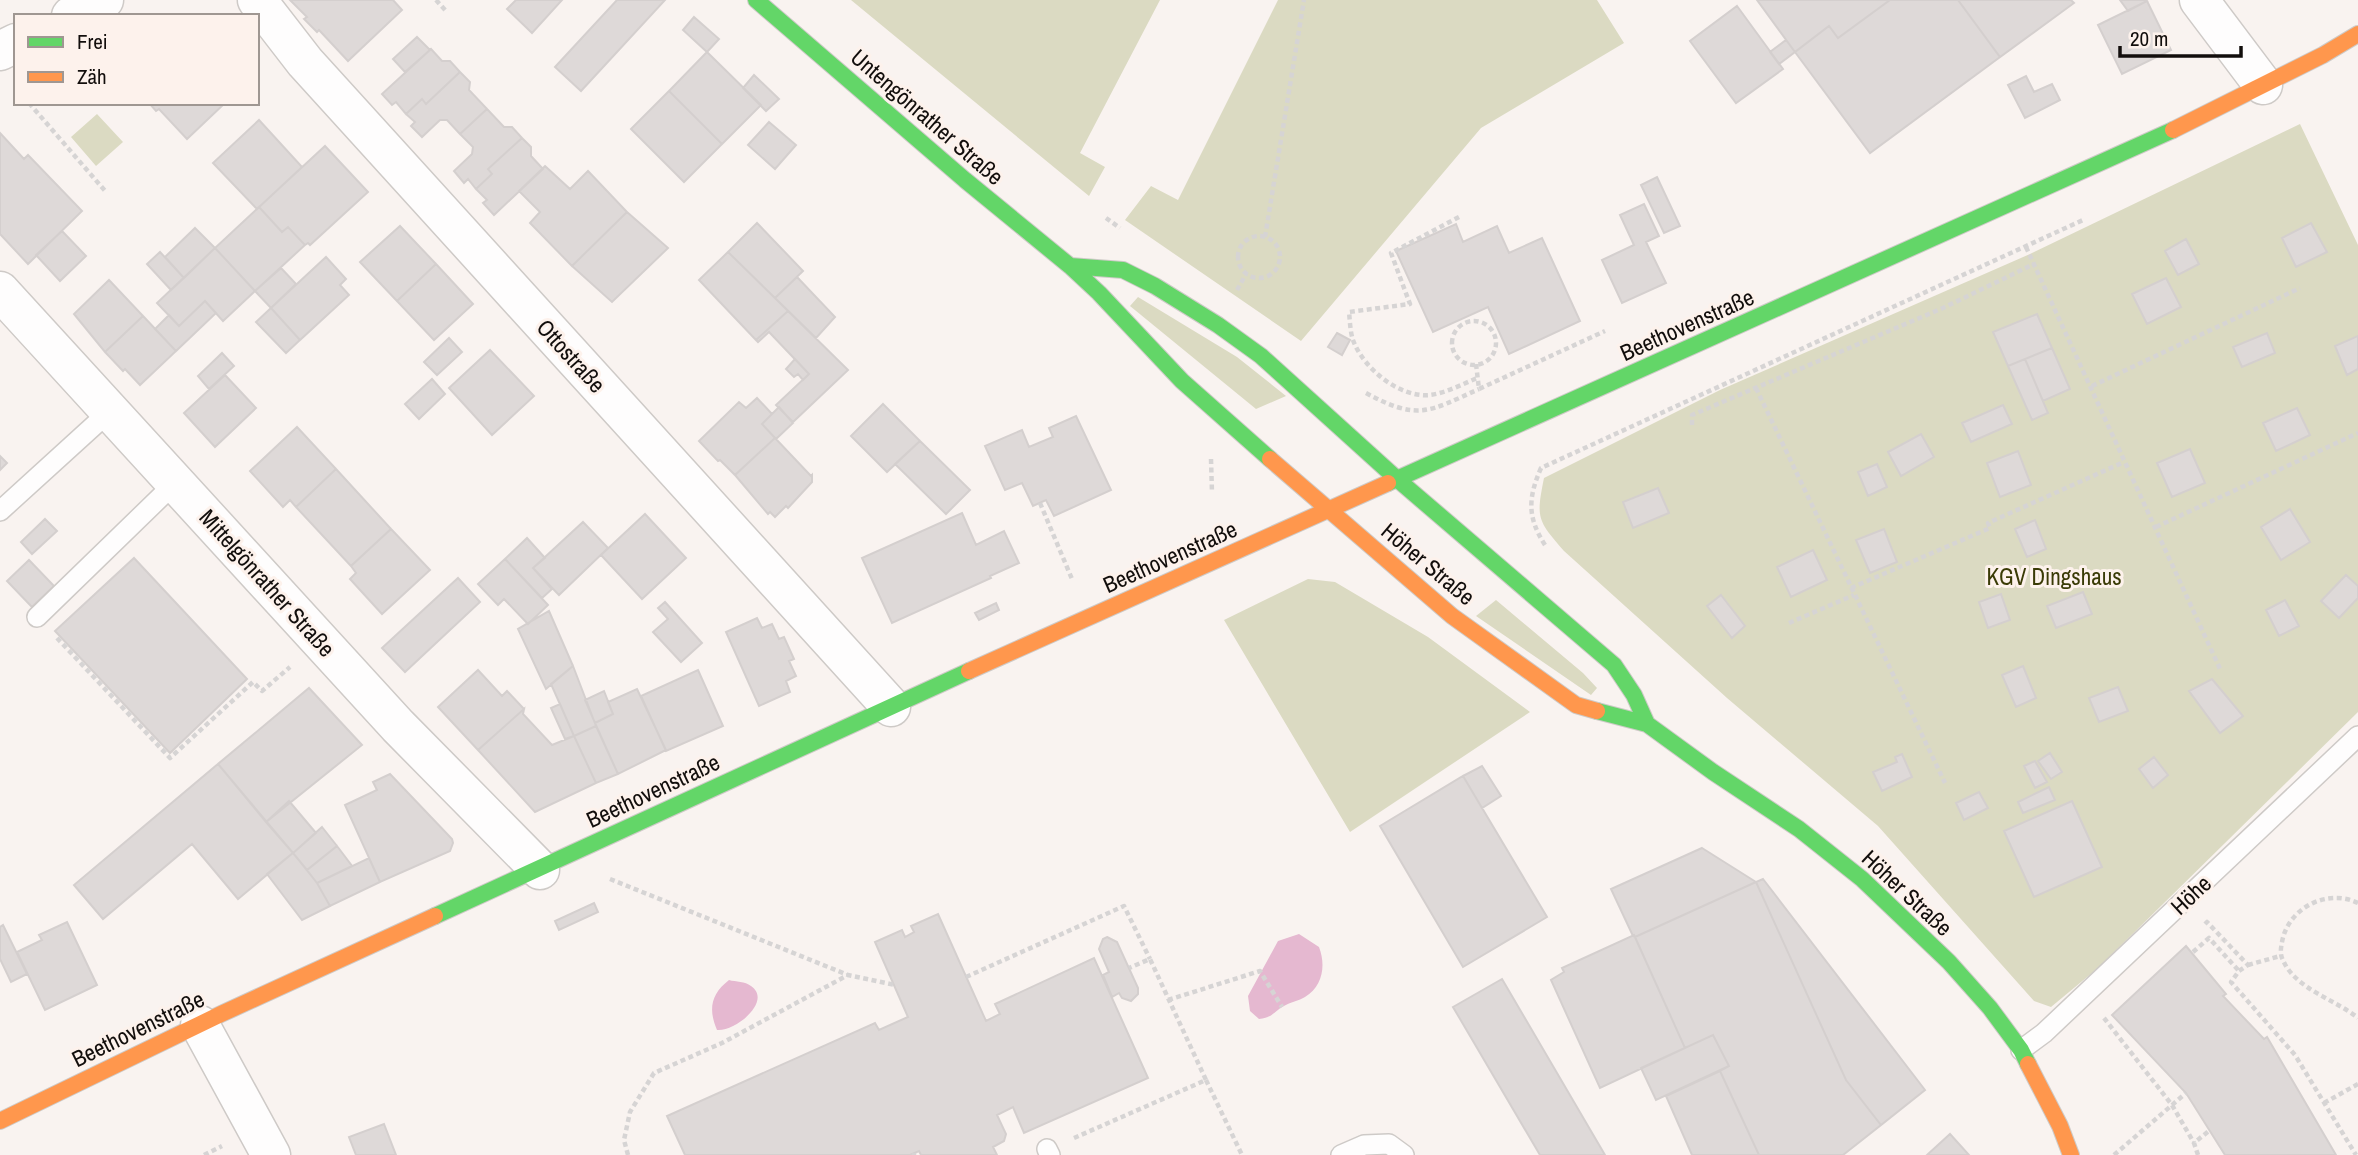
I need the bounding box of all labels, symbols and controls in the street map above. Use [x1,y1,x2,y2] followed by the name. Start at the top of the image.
[14,14,259,105] legend
[2120,14,2241,58] scale bar
[2130,24,2168,53] text: 20 m
[77,27,108,56] text: Frei
[844,42,1010,192] street label: Untengönrather Straße
[77,62,107,91] text: Zäh
[1615,281,1759,368] street label: Beethovenstraße
[530,312,613,399] street label: Ottostraße
[193,502,342,663] street label: Mittelgönrather Straße
[1098,513,1242,600] street label: Beethovenstraße
[1375,515,1482,612] street label: Höher Straße
[1986,561,2122,592] park label: KGV Dingshaus
[581,746,724,835] street label: Beethovenstraße
[1855,843,1959,943] street label: Höher Straße
[2164,868,2218,921] street label: Höhe
[66,983,209,1074] street label: Beethovenstraße

